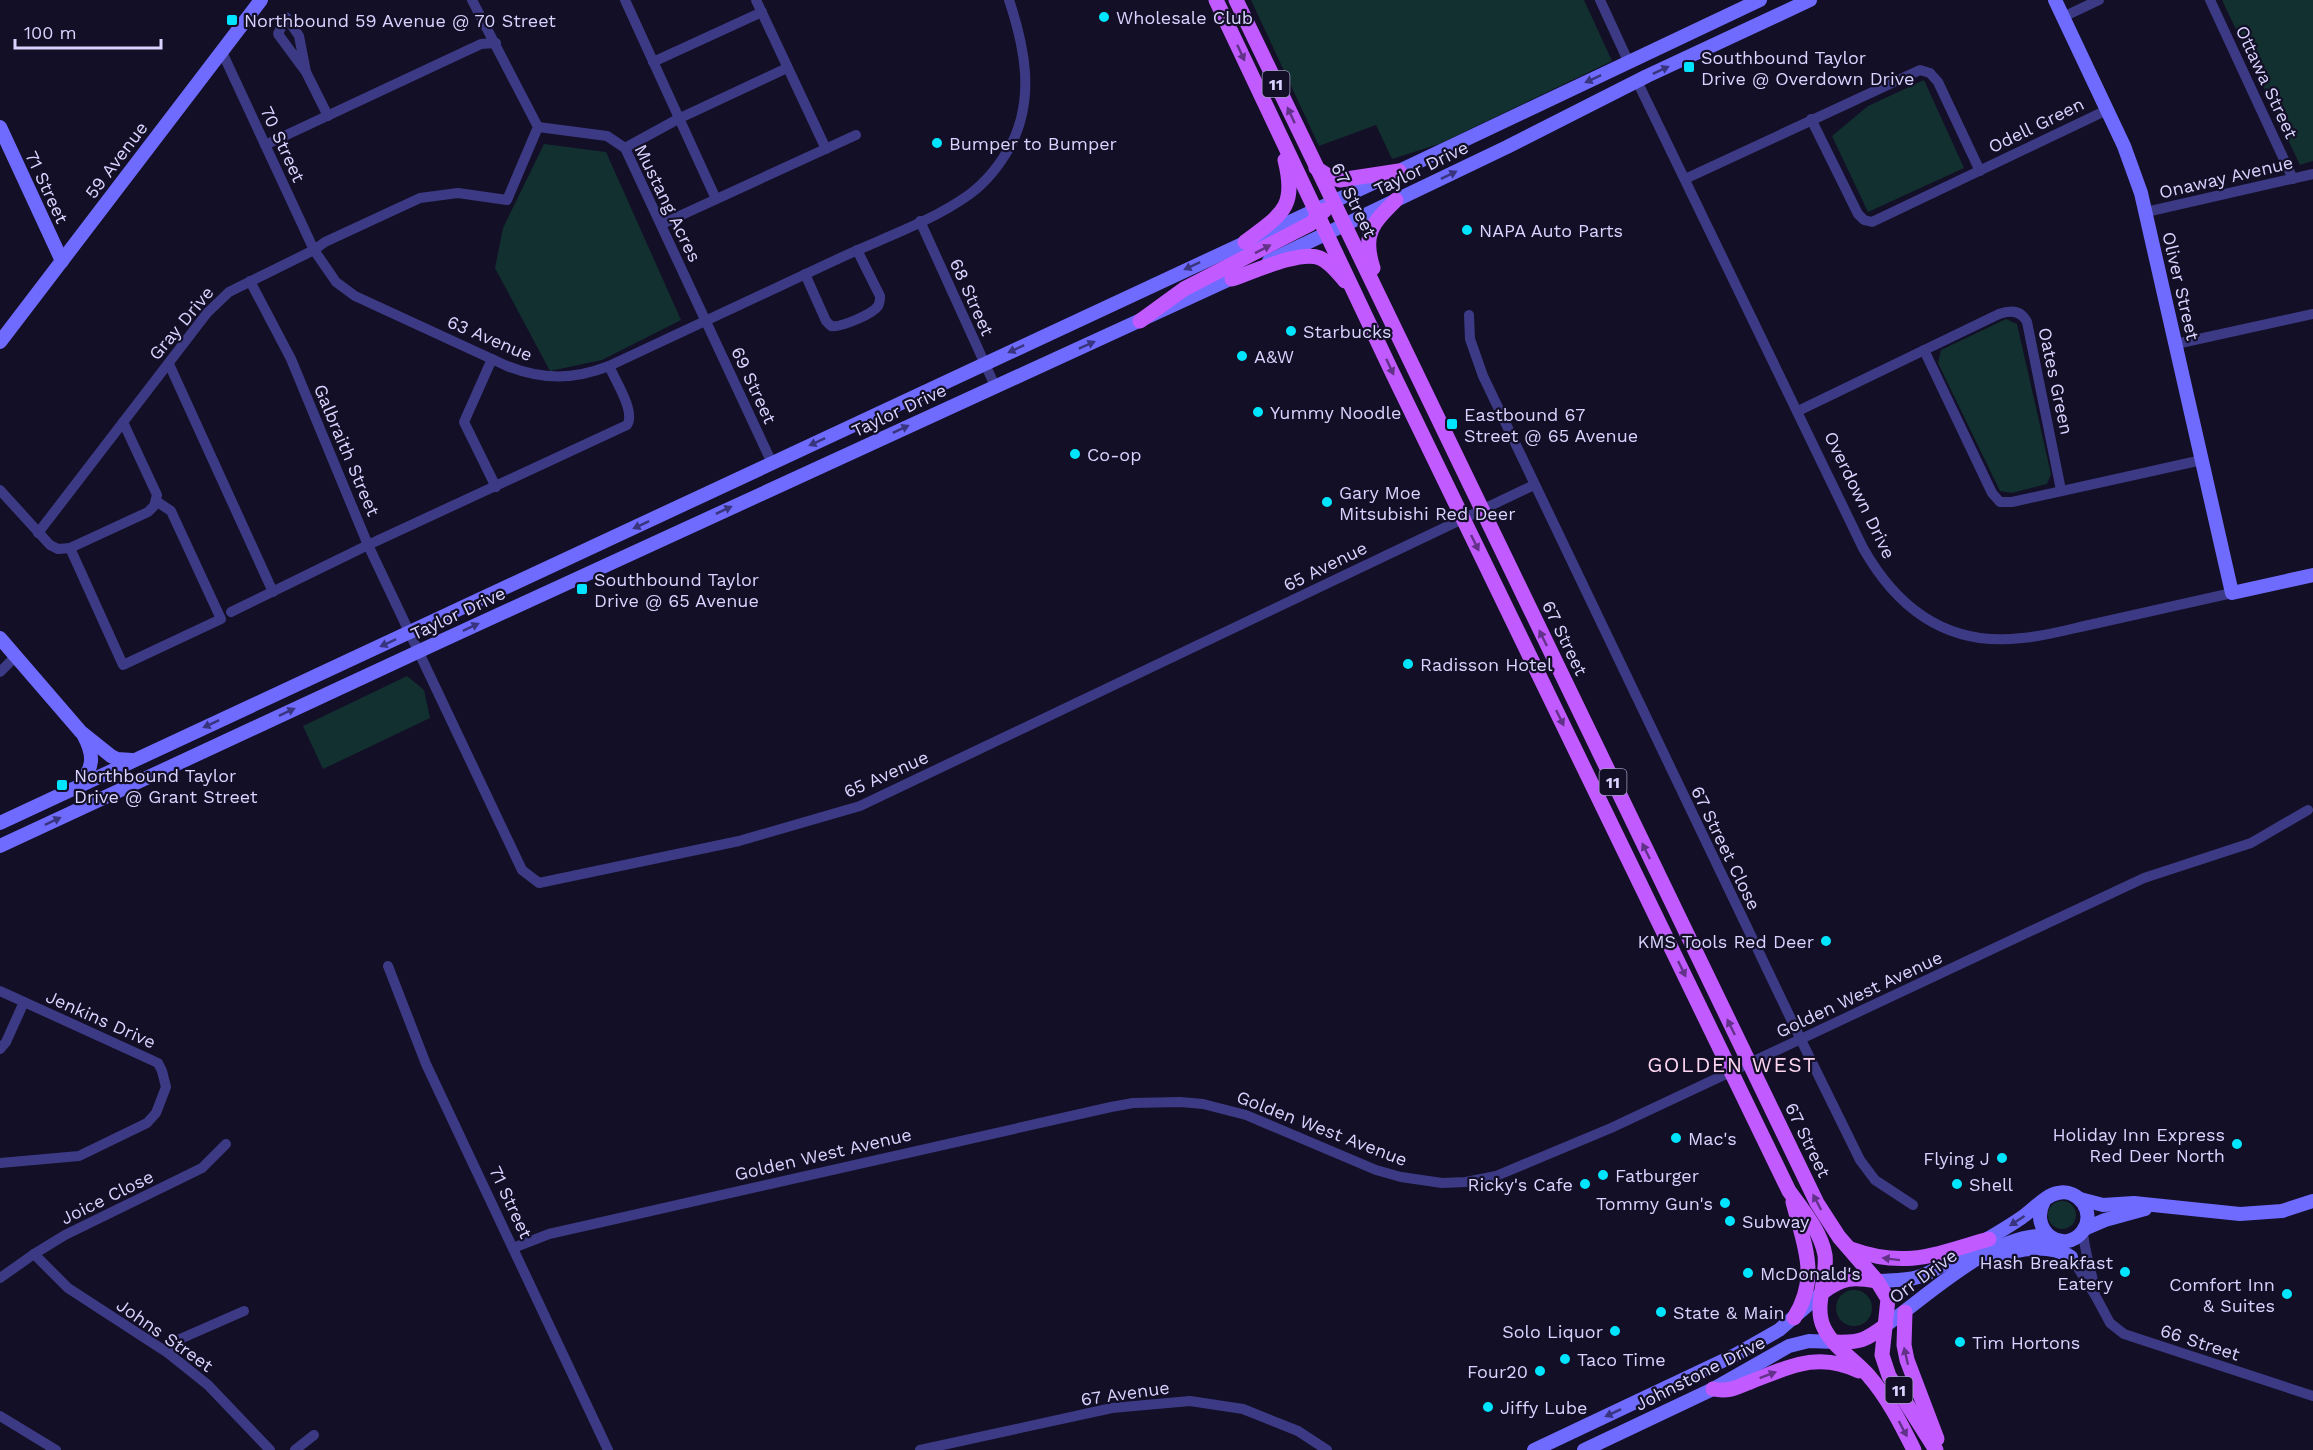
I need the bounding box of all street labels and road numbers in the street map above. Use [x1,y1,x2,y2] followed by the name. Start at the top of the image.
[2232,22,2303,142] street label: Ottawa Street
[1262,71,1290,97] road number: 11
[1985,93,2087,157] street label: Odell Green
[256,103,310,186] street label: 70 Street
[80,117,152,203] street label: 59 Avenue
[1370,136,1472,200] street label: Taylor Drive
[630,141,706,265] street label: Mustang Acres
[21,147,73,227] street label: 71 Street
[2157,151,2295,203] street label: Onaway Avenue
[1327,159,1381,241] street label: 67 Street
[2158,230,2204,343] street label: Oliver Street
[946,255,999,339] street label: 68 Street
[144,282,218,364] street label: Gray Drive
[444,311,536,365] street label: 63 Avenue
[2034,326,2078,436] street label: Oates Green
[727,343,781,427] street label: 69 Street
[848,379,950,441] street label: Taylor Drive
[310,381,384,519] street label: Galbraith Street
[1820,428,1900,562] street label: Overdown Drive
[1280,537,1370,595] street label: 65 Avenue
[407,582,509,644] street label: Taylor Drive
[1538,597,1592,679] street label: 67 Street
[840,746,932,802] street label: 65 Avenue
[1600,769,1626,795] road number: 11
[1687,783,1765,913] street label: 67 Street Close
[1773,946,1945,1042] street label: Golden West Avenue
[43,985,159,1053] street label: Jenkins Drive
[1234,1086,1410,1170] street label: Golden West Avenue
[1781,1099,1835,1181] street label: 67 Street
[732,1123,914,1185] street label: Golden West Avenue
[485,1162,537,1242] street label: 71 Street
[57,1165,157,1229] street label: Joice Close
[1885,1244,1961,1308] street label: Orr Drive
[113,1294,218,1376] street label: Johns Street
[2158,1319,2243,1365] street label: 66 Street
[1631,1331,1769,1415] street label: Johnstone Drive
[1079,1376,1171,1410] street label: 67 Avenue
[1886,1377,1912,1403] road number: 11

